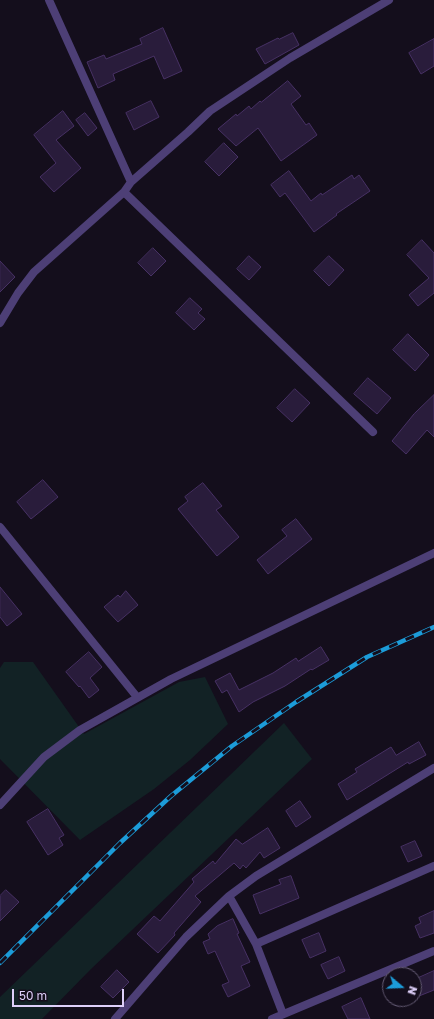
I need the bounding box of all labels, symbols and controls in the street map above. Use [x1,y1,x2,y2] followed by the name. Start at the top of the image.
[382,967,422,1007] north arrow
[14,981,126,1007] scale bar
[405,985,420,997] text: N
[19,988,47,1003] text: 50 m

